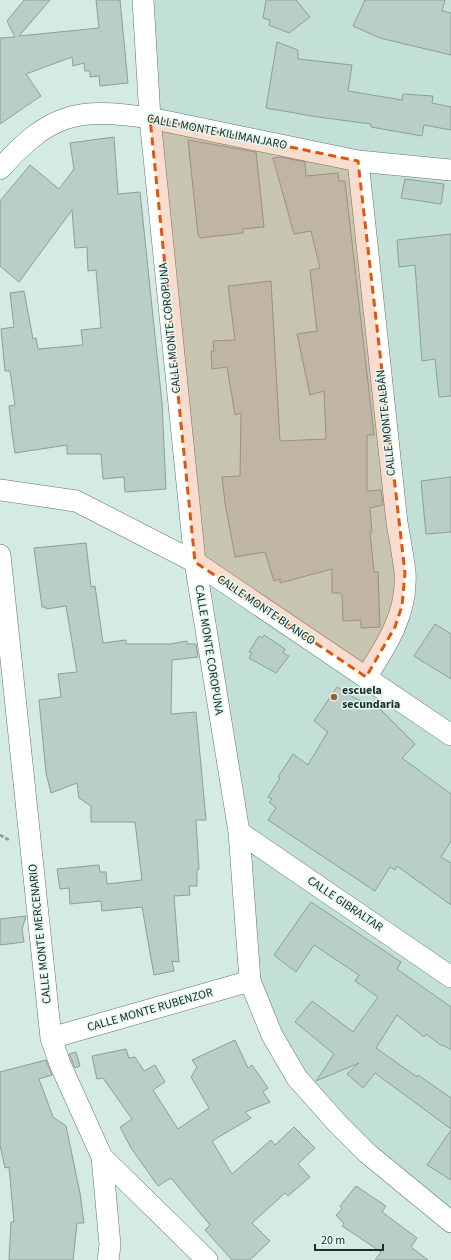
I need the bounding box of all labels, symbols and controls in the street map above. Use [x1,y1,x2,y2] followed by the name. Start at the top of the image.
[145,110,289,154] street label: CALLE MONTE KILIMANJARO
[155,261,185,394] street label: CALLE MONTE COROPUNA
[372,369,400,477] street label: CALLE MONTE ALBÁN
[214,571,318,649] street label: CALLE MONTE BLANCO
[190,584,228,717] street label: CALLE MONTE COROPUNA
[342,682,400,713] place label: escuela secundaria
[329,692,339,702] marker: escuela secundaria
[24,863,56,1005] street label: CALLE MONTE MERCENARIO
[304,872,387,936] street label: CALLE GIBRALTAR
[85,984,215,1036] street label: CALLE MONTE RUBENZOR
[315,1226,383,1252] scale bar
[321,1232,345,1249] text: 20 m

